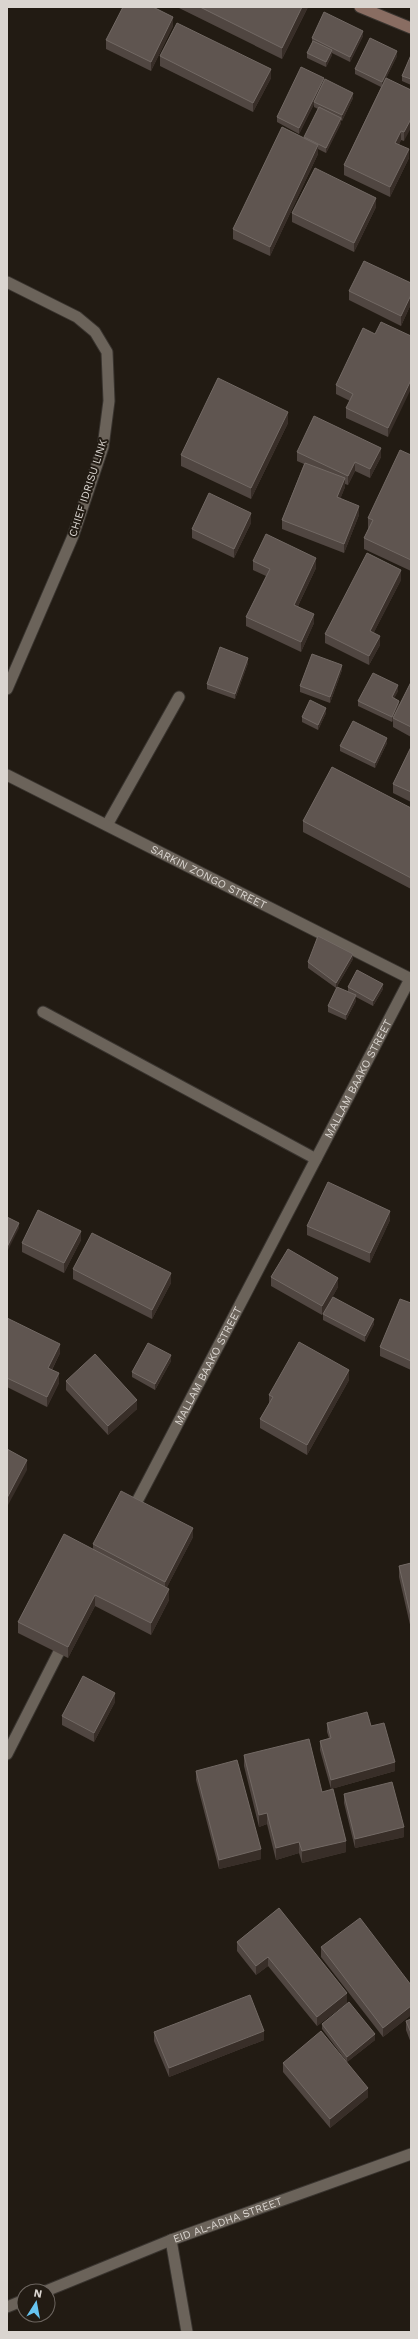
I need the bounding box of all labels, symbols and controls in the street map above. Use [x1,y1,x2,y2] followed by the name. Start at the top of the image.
[66,438,110,538] street label: CHIEF IDRISU LINK
[149,842,269,912] street label: SARKIN ZONGO STREET
[322,1017,394,1140] street label: MALLAM BAAKO STREET
[171,1304,244,1427] street label: MALLAM BAAKO STREET
[171,2194,284,2245] street label: EID AL-ADHA STREET
[16,2283,56,2323] north arrow
[33,2287,43,2301] text: N

